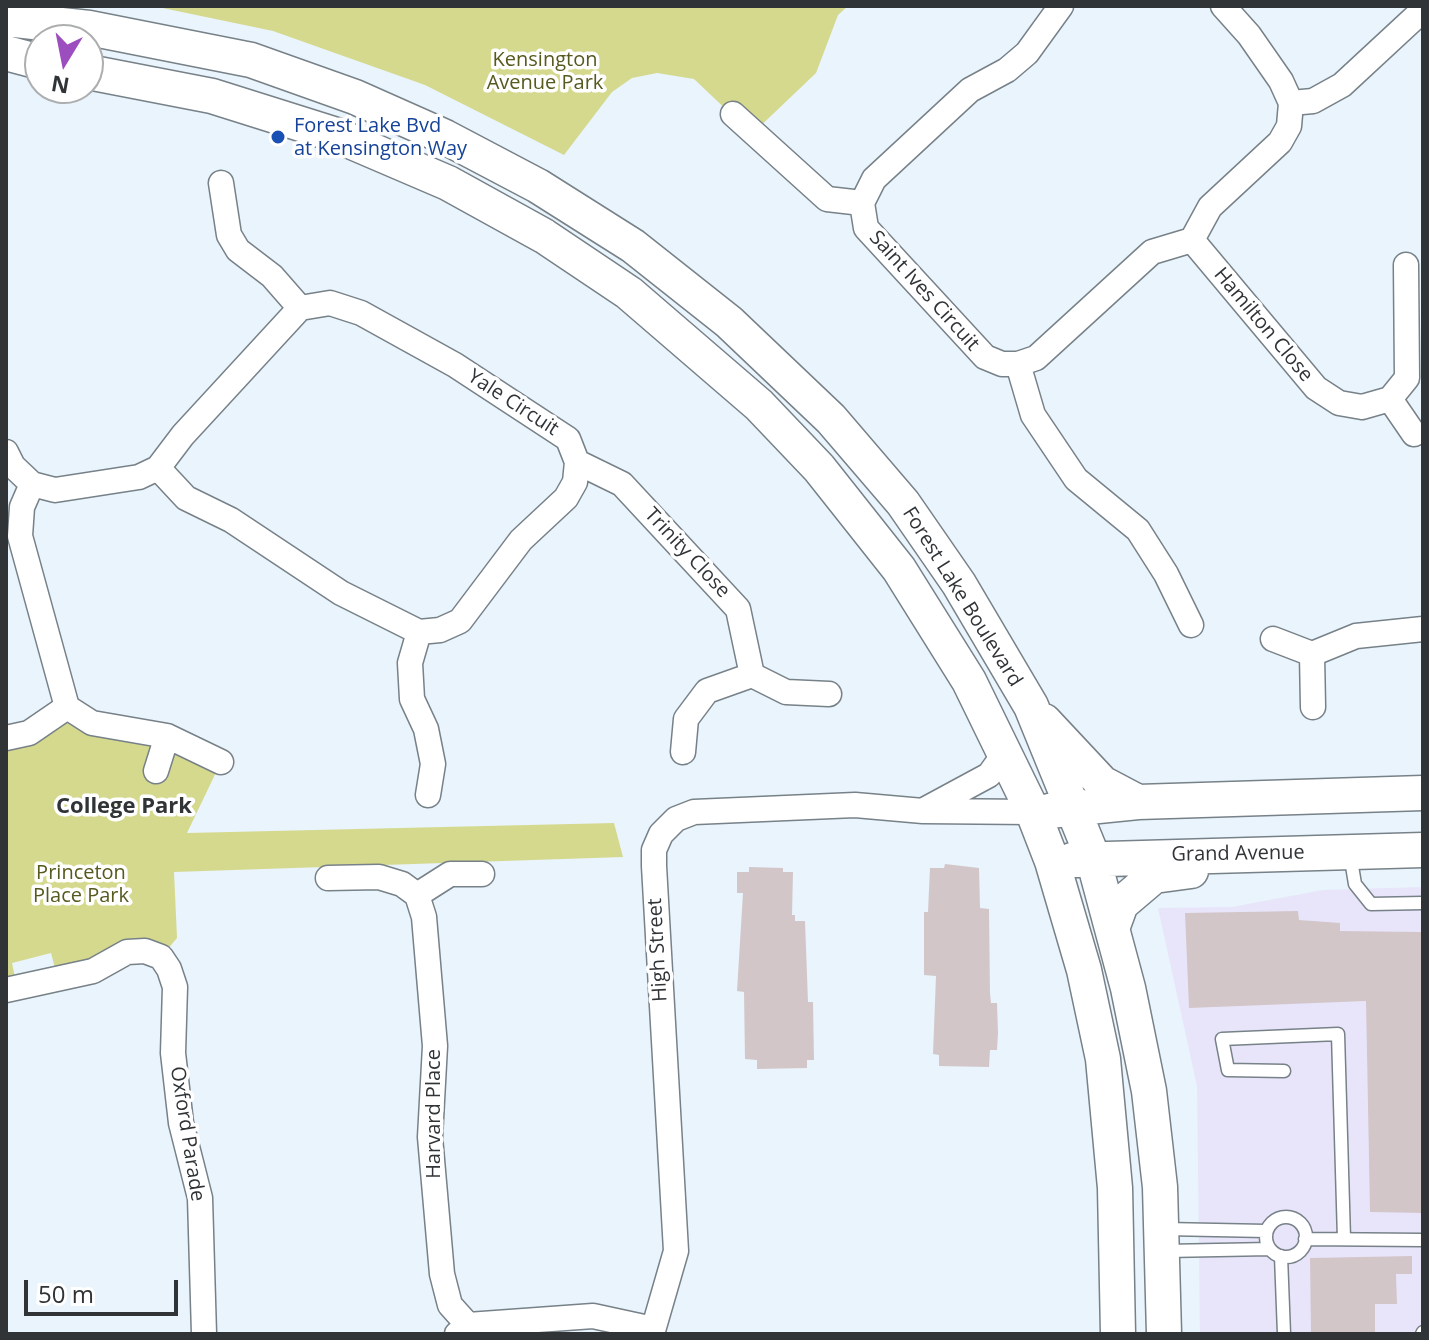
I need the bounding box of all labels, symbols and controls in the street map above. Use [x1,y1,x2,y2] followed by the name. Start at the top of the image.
[24,24,104,104] north arrow
[487,48,603,95] park label: Kensington Avenue Park
[49,69,72,102] text: N
[294,114,467,161] place label: Forest Lake Bvd at Kensington Way
[269,128,287,146] marker: Forest Lake Bvd at Kensington Way
[864,226,984,356] street label: Saint Ives Circuit
[1208,263,1318,387] street label: Hamilton Close
[463,365,563,441] street label: Yale Circuit
[639,503,735,603] street label: Trinity Close
[897,503,1027,691] street label: Forest Lake Boulevard
[56,794,192,820] district label: College Park
[1171,841,1305,867] street label: Grand Avenue
[33,861,129,908] park label: Princeton Place Park
[643,897,673,1003] street label: High Street
[422,1049,446,1179] street label: Harvard Place
[164,1065,210,1203] street label: Oxford Parade
[28,1264,182,1314] scale bar
[38,1277,94,1310] text: 50 m

